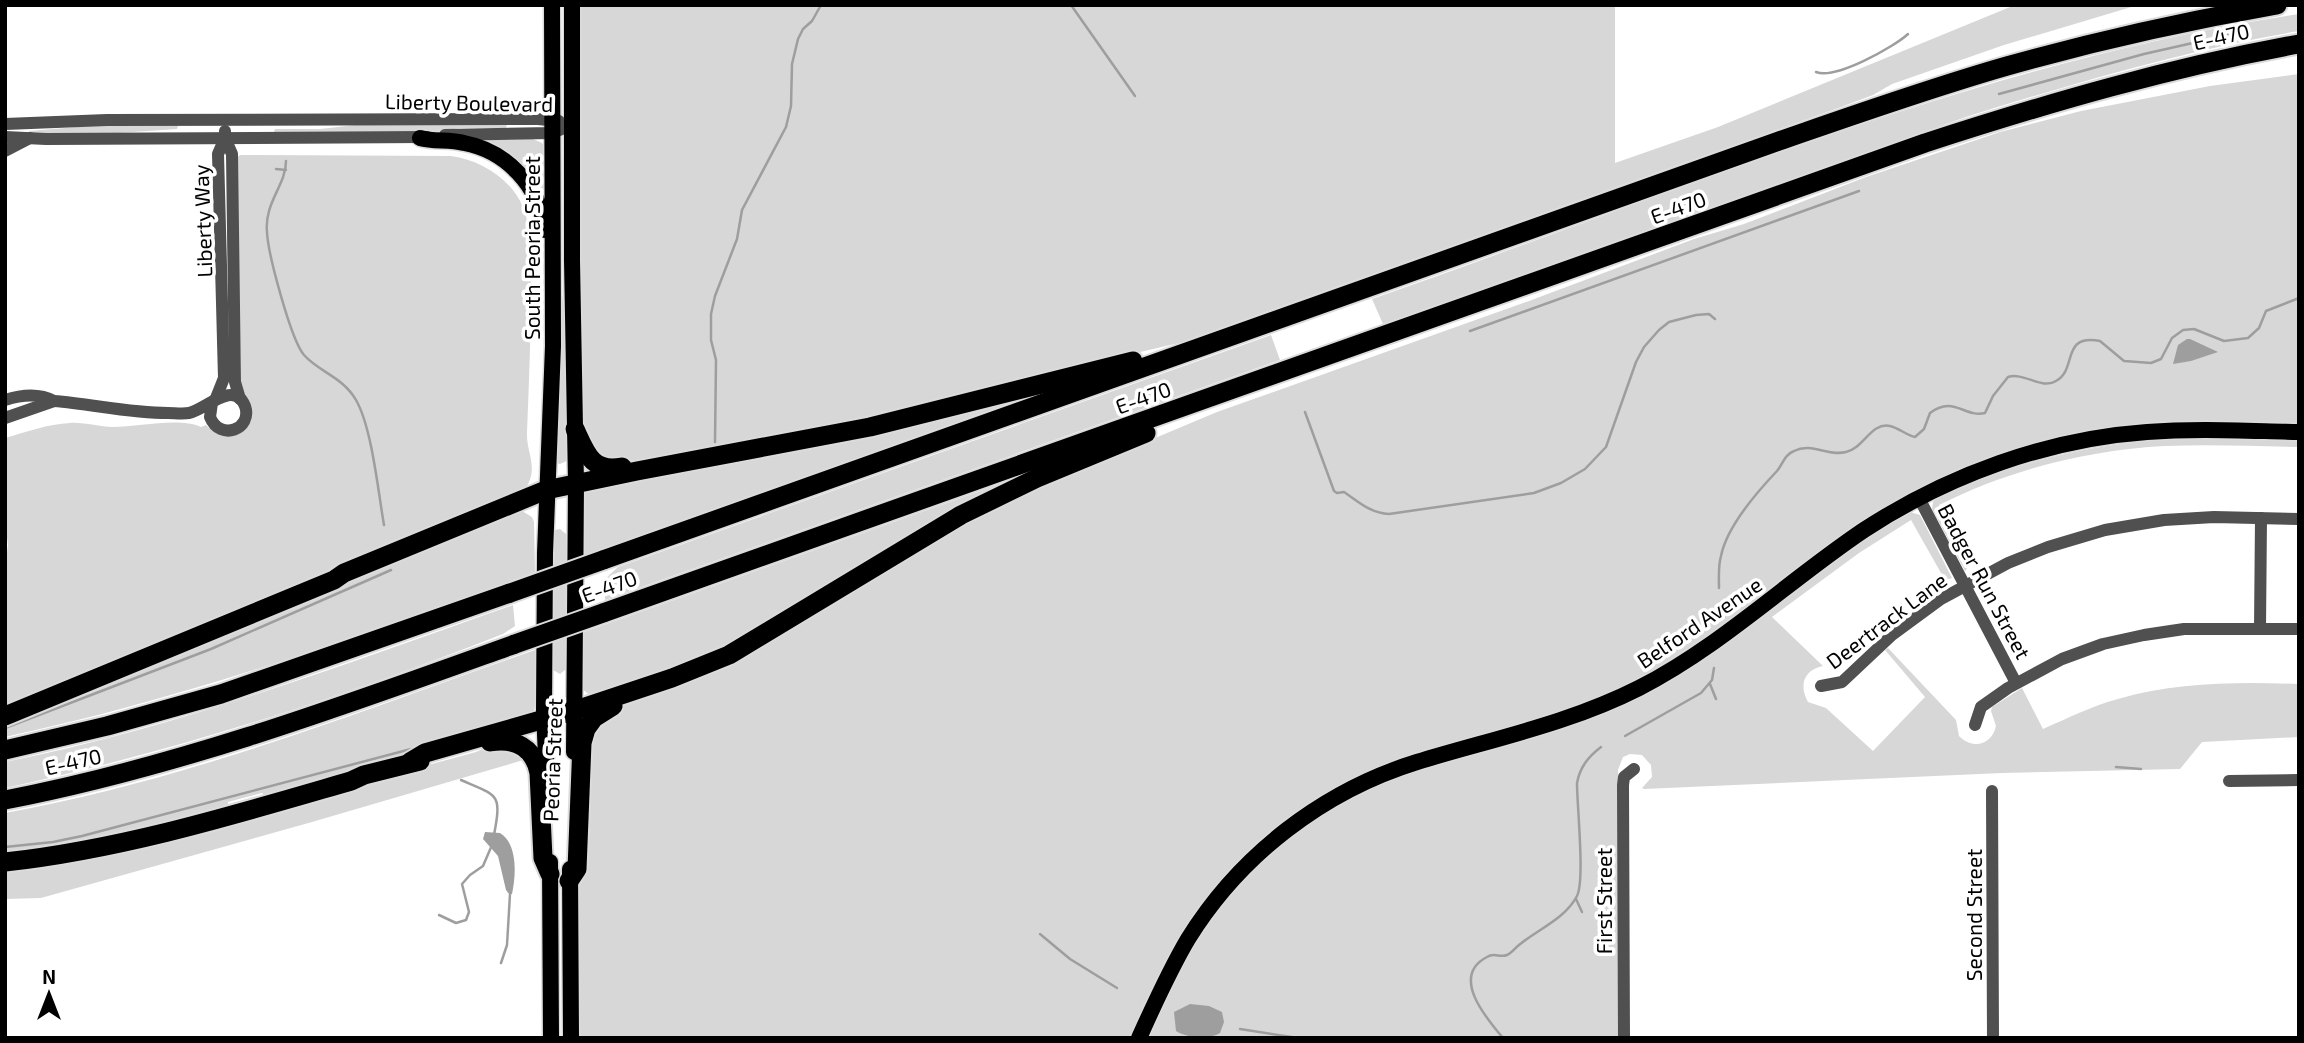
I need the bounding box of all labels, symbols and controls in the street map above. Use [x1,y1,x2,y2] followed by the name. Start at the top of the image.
[2190,17,2252,55] street label: E-470
[385,88,553,116] street label: Liberty Boulevard
[519,156,544,340] street label: South Peoria Street
[188,164,216,278] street label: Liberty Way
[1647,185,1709,229] street label: E-470
[1112,375,1174,419] street label: E-470
[1934,499,2036,663] street label: Badger Run Street
[578,564,640,608] street label: E-470
[1821,567,1951,673] street label: Deertrack Lane
[1632,571,1766,673] street label: Belford Avenue
[537,698,567,822] street label: Peoria Street
[42,742,104,780] street label: E-470
[1591,848,1616,954] street label: First Street
[1961,849,1986,981] street label: Second Street
[14,959,84,1029] north arrow
[42,965,56,988] text: N

